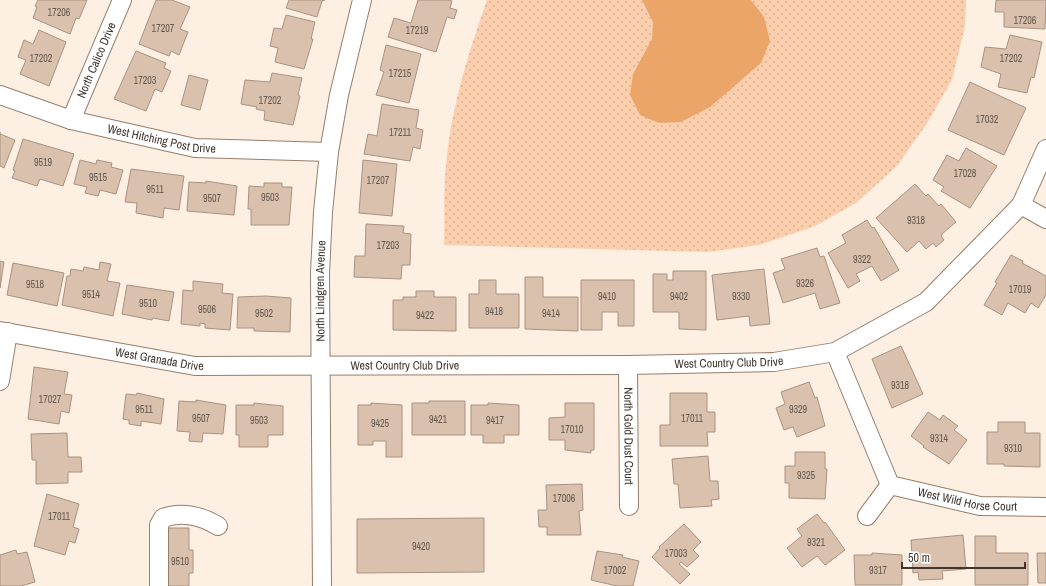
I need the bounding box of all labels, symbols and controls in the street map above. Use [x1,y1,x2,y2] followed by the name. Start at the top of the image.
[48,6,71,19] house number: 17206
[1014,14,1037,27] house number: 17206
[73,20,120,101] street label: North Calico Drive
[152,22,175,35] house number: 17207
[406,24,429,37] house number: 17219
[30,52,53,65] house number: 17202
[1000,52,1023,65] house number: 17202
[389,67,412,80] house number: 17215
[134,74,157,87] house number: 17203
[259,94,282,107] house number: 17202
[976,113,999,126] house number: 17032
[106,120,216,157] street label: West Hitching Post Drive
[389,126,412,139] house number: 17211
[34,156,53,169] house number: 9519
[954,167,977,180] house number: 17028
[89,171,108,184] house number: 9515
[367,174,390,187] house number: 17207
[146,183,164,196] house number: 9511
[261,191,280,204] house number: 9503
[203,192,222,205] house number: 9507
[907,214,926,227] house number: 9318
[377,239,400,252] house number: 17203
[312,240,330,342] street label: North Lindgren Avenue
[853,253,872,266] house number: 9322
[796,277,815,290] house number: 9326
[26,278,45,291] house number: 9518
[1009,283,1032,296] house number: 17019
[82,288,101,301] house number: 9514
[598,290,617,303] house number: 9410
[670,290,689,303] house number: 9402
[732,290,751,303] house number: 9330
[139,297,158,310] house number: 9510
[198,303,217,316] house number: 9506
[485,305,504,318] house number: 9418
[255,307,274,320] house number: 9502
[542,307,561,320] house number: 9414
[416,309,435,322] house number: 9422
[114,344,204,374] street label: West Granada Drive
[674,353,784,372] street label: West Country Club Drive
[350,357,459,374] street label: West Country Club Drive
[891,379,910,392] house number: 9318
[620,387,637,485] street label: North Gold Dust Court
[39,393,62,406] house number: 17027
[135,403,153,416] house number: 9511
[789,403,808,416] house number: 9329
[192,412,211,425] house number: 9507
[681,412,704,425] house number: 17011
[429,413,448,426] house number: 9421
[250,414,269,427] house number: 9503
[486,414,505,427] house number: 9417
[371,417,390,430] house number: 9425
[561,423,584,436] house number: 17010
[930,432,949,445] house number: 9314
[1004,442,1023,455] house number: 9310
[797,469,816,482] house number: 9325
[916,484,1017,515] street label: West Wild Horse Court
[553,492,576,505] house number: 17006
[48,510,71,523] house number: 17011
[807,536,826,549] house number: 9321
[412,540,431,553] house number: 9420
[902,544,1025,570] scale bar
[665,547,688,560] house number: 17003
[908,550,930,566] text: 50 m
[171,555,190,568] house number: 9510
[604,564,627,577] house number: 17002
[869,564,888,577] house number: 9317

